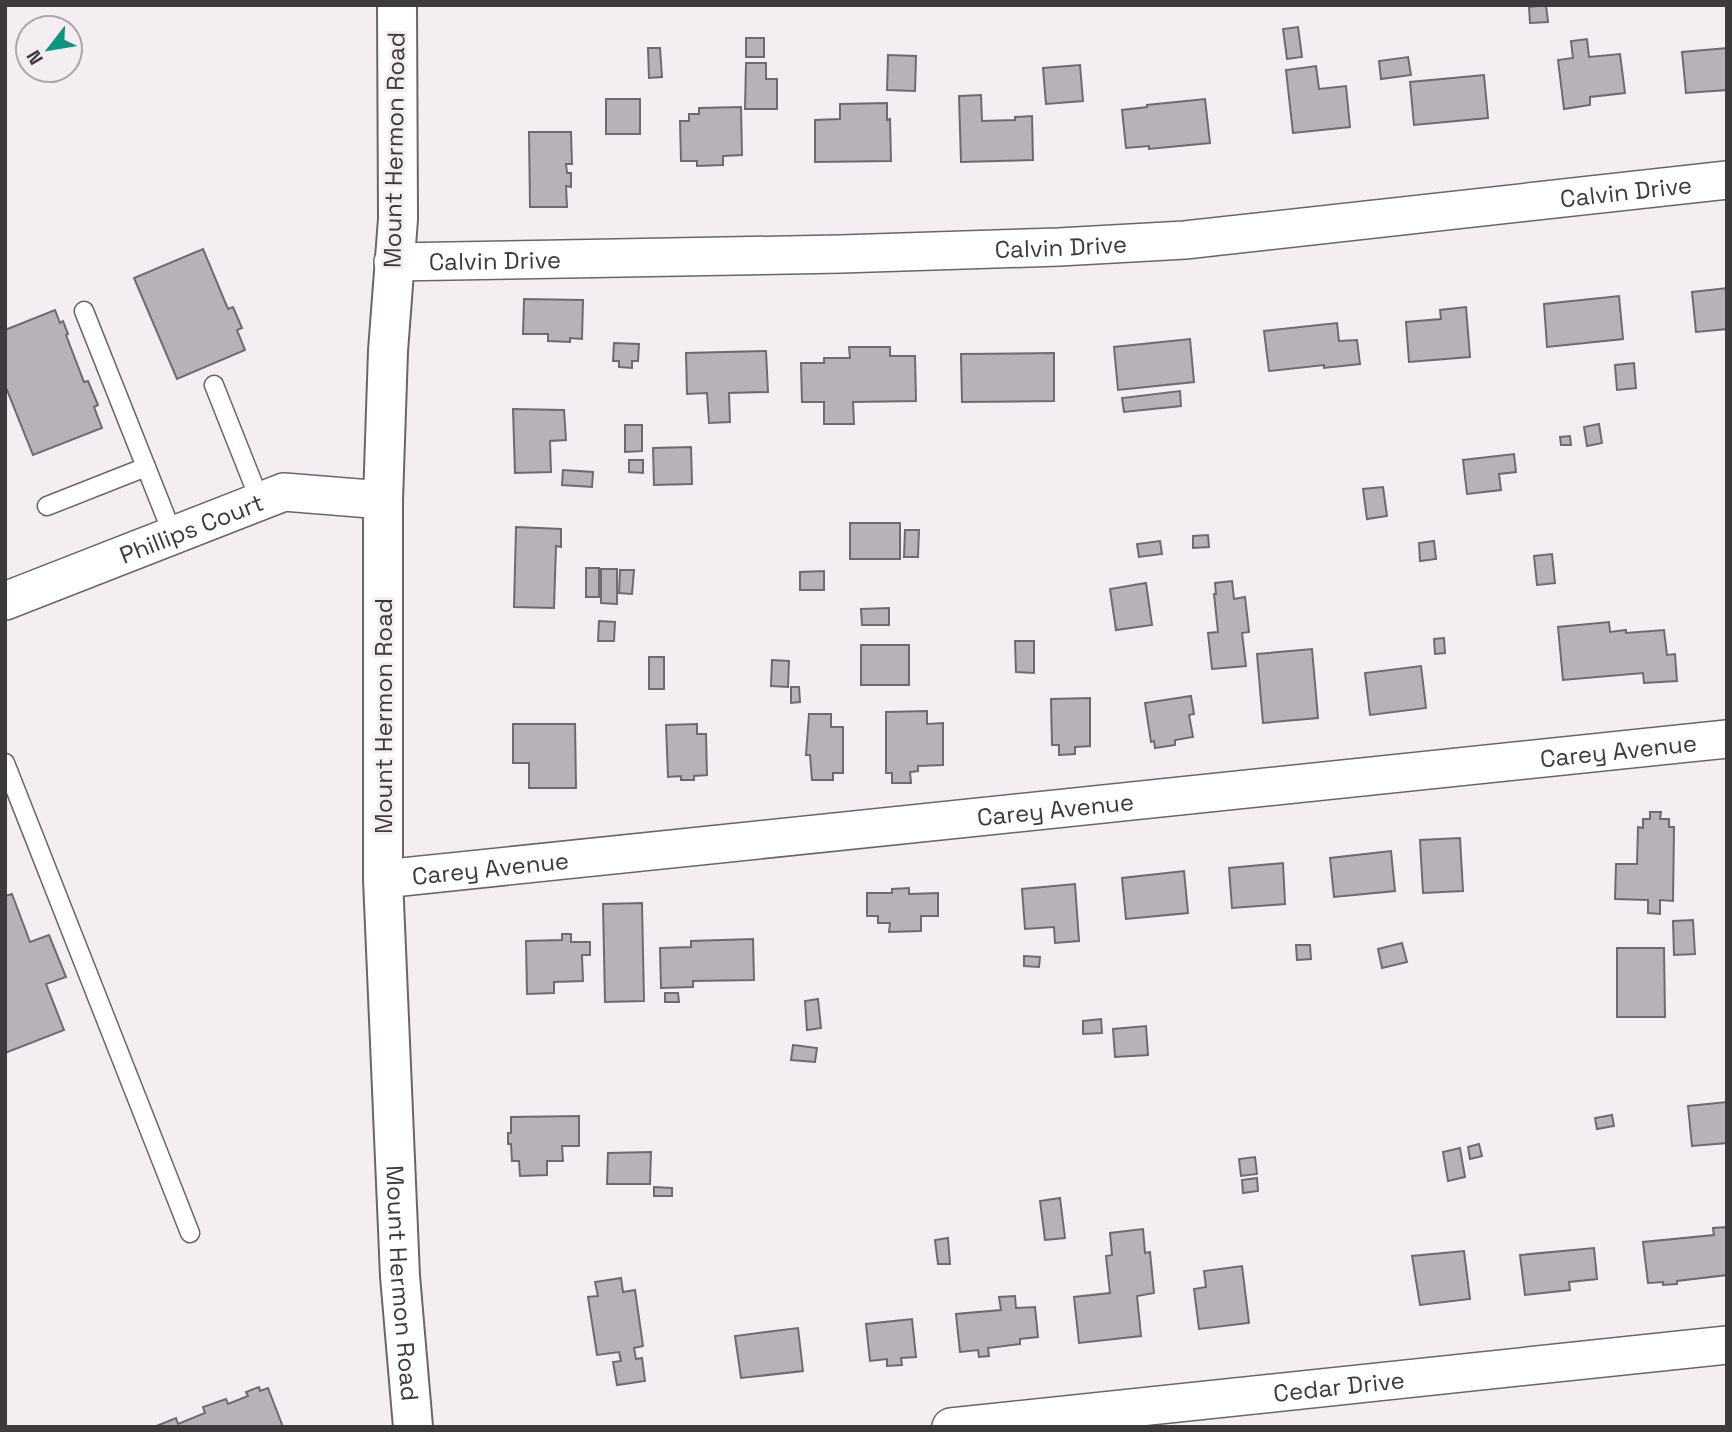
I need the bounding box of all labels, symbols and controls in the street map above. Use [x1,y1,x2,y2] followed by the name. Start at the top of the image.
[14,14,84,84] north arrow
[376,32,412,268] street label: Mount Hermon Road
[21,46,49,69] text: N
[1558,168,1693,214] street label: Calvin Drive
[994,228,1128,265] street label: Calvin Drive
[429,243,561,277] street label: Calvin Drive
[115,486,268,570] street label: Phillips Court
[368,598,399,834] street label: Mount Hermon Road
[1538,727,1698,774] street label: Carey Avenue
[975,785,1135,833] street label: Carey Avenue
[411,844,570,891] street label: Carey Avenue
[380,1164,426,1402] street label: Mount Hermon Road
[1272,1364,1406,1408] street label: Cedar Drive

